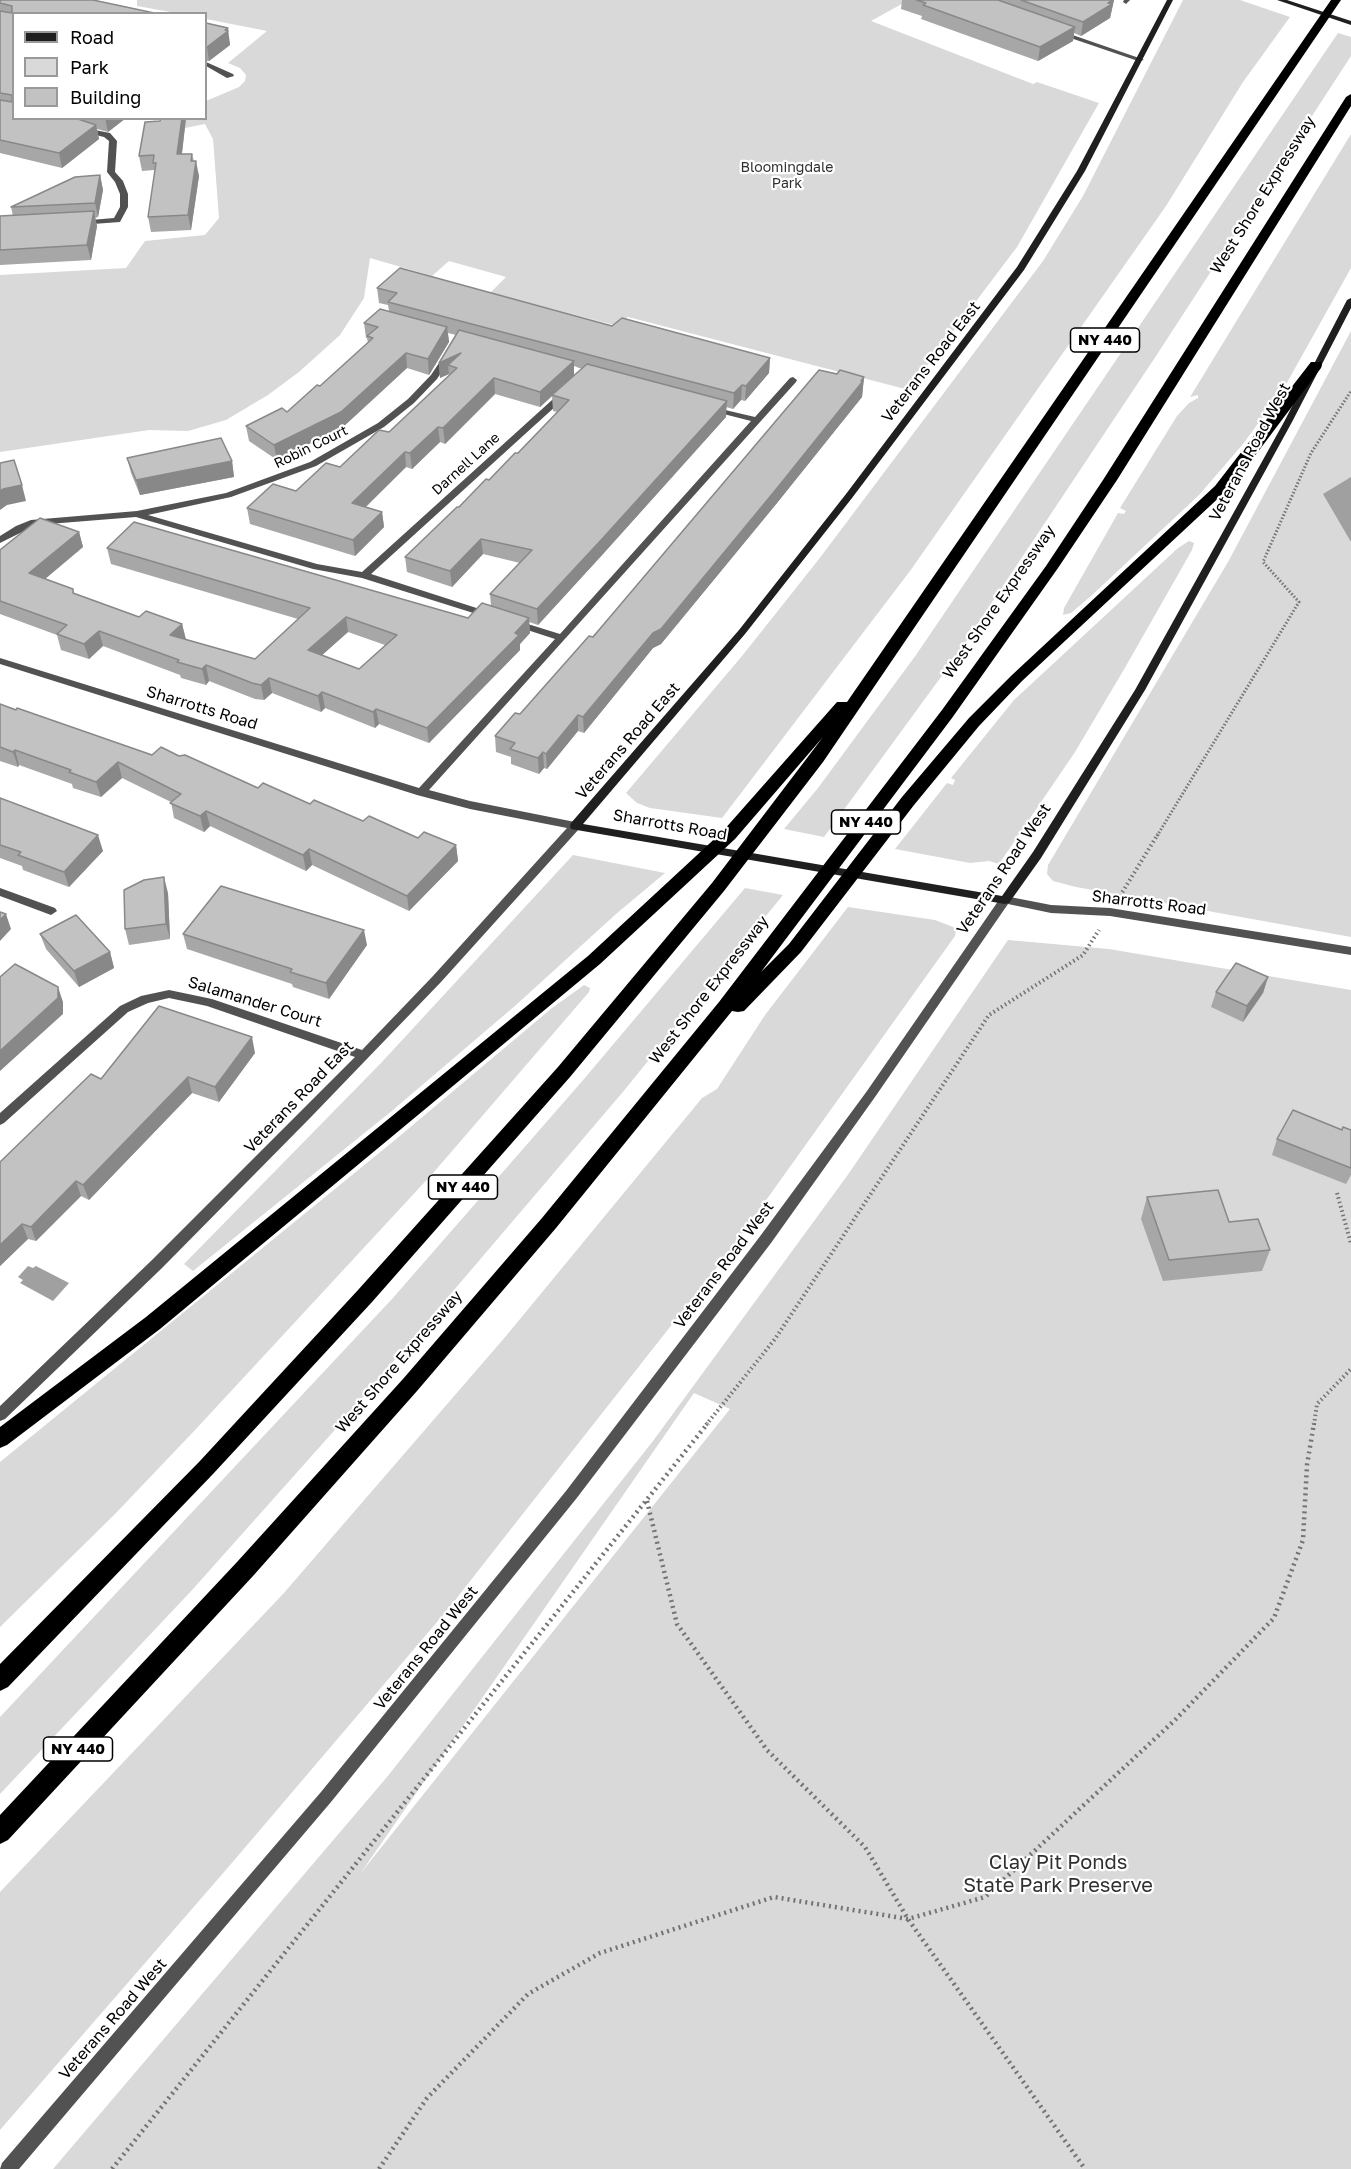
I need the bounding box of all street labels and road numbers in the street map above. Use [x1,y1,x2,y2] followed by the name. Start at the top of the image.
[1206,112,1320,278] street label: West Shore Expressway
[878,297,984,427] street label: Veterans Road East
[1070,328,1140,352] road number: NY 440
[1205,379,1295,525] street label: Veterans Road West
[271,422,351,472] street label: Robin Court
[429,429,503,499] street label: Darnell Lane
[939,522,1059,682] street label: West Shore Expressway
[572,679,684,803] street label: Veterans Road East
[144,682,260,734] street label: Sharrotts Road
[953,800,1055,938] street label: Veterans Road West
[612,806,728,844] street label: Sharrotts Road
[832,810,900,834] road number: NY 440
[1091,886,1207,920] street label: Sharrotts Road
[645,912,773,1068] street label: West Shore Expressway
[186,973,324,1031] street label: Salamander Court
[240,1037,358,1157] street label: Veterans Road East
[428,1175,498,1199] road number: NY 440
[670,1198,778,1332] street label: Veterans Road West
[332,1287,466,1437] street label: West Shore Expressway
[370,1582,482,1714] street label: Veterans Road West
[44,1737,112,1761] road number: NY 440
[55,1954,171,2084] street label: Veterans Road West

